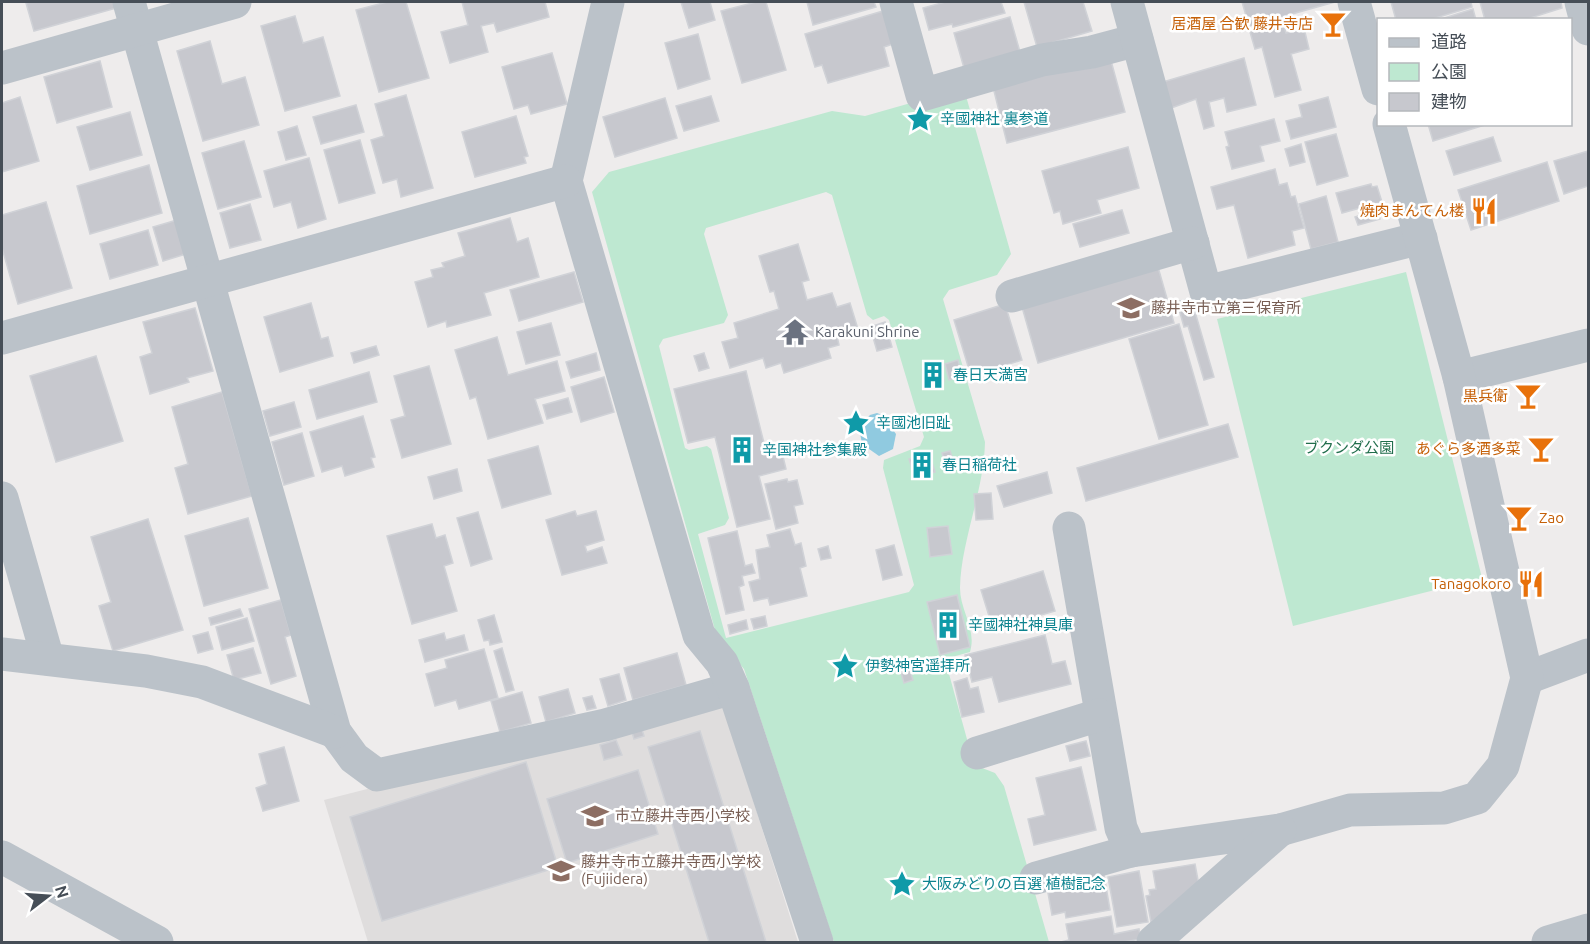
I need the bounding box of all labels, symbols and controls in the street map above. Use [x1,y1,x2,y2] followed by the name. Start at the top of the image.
[1318,9,1348,39] bar icon: 居酒屋 合歓 藤井寺店
[1171,15,1313,32] place label: 居酒屋 合歓 藤井寺店
[1377,18,1572,126] legend
[1431,31,1467,51] text: 道路
[1431,61,1467,81] text: 公園
[1431,91,1467,111] text: 建物
[905,104,935,134] place icon: 辛國神社 裏参道
[940,110,1048,127] place label: 辛國神社 裏参道
[1469,196,1499,226] restaurant icon: 焼肉まんてん楼
[1360,202,1464,219] place label: 焼肉まんてん楼
[1116,293,1146,323] school or university icon: 藤井寺市立第三保育所
[1151,299,1301,316] place label: 藤井寺市立第三保育所
[780,317,810,347] temple icon: Karakuni Shrine
[815,323,920,340] place label: Karakuni Shrine
[918,360,948,390] building icon: 春日天満宮
[953,366,1028,383] place label: 春日天満宮
[1513,381,1543,411] bar icon: 黒兵衛
[1463,387,1508,404] place label: 黒兵衛
[841,408,871,438] place icon: 辛國池旧趾
[876,414,951,431] place label: 辛國池旧趾
[1526,434,1556,464] bar icon: あぐら多酒多菜
[727,435,757,465] building icon: 辛国神社参集殿
[1304,439,1394,456] park label: ブクンダ公園
[1416,440,1521,457] place label: あぐら多酒多菜
[762,441,867,458] place label: 辛国神社参集殿
[907,450,937,480] building icon: 春日稲荷社
[942,456,1017,473] place label: 春日稲荷社
[1504,503,1534,533] bar icon: Zao
[1539,509,1564,526] place label: Zao
[1516,569,1546,599] restaurant icon: Tanagokoro
[1431,575,1511,592] place label: Tanagokoro
[933,610,963,640] building icon: 辛國神社神具庫
[968,616,1073,633] place label: 辛國神社神具庫
[830,651,860,681] place icon: 伊勢神宮遥拝所
[865,657,970,674] place label: 伊勢神宮遥拝所
[580,801,610,831] school or university icon: 市立藤井寺西小学校
[615,807,750,824] place label: 市立藤井寺西小学校
[581,853,761,887] place label: 藤井寺市立藤井寺西小学校 (Fujiidera)
[546,856,576,886] school or university icon: 藤井寺市立藤井寺西小学校 (Fujiidera)
[18,866,78,926] north arrow
[887,869,917,899] place icon: 大阪みどりの百選 植樹記念
[922,875,1105,892] place label: 大阪みどりの百選 植樹記念
[52,883,73,900] text: N

